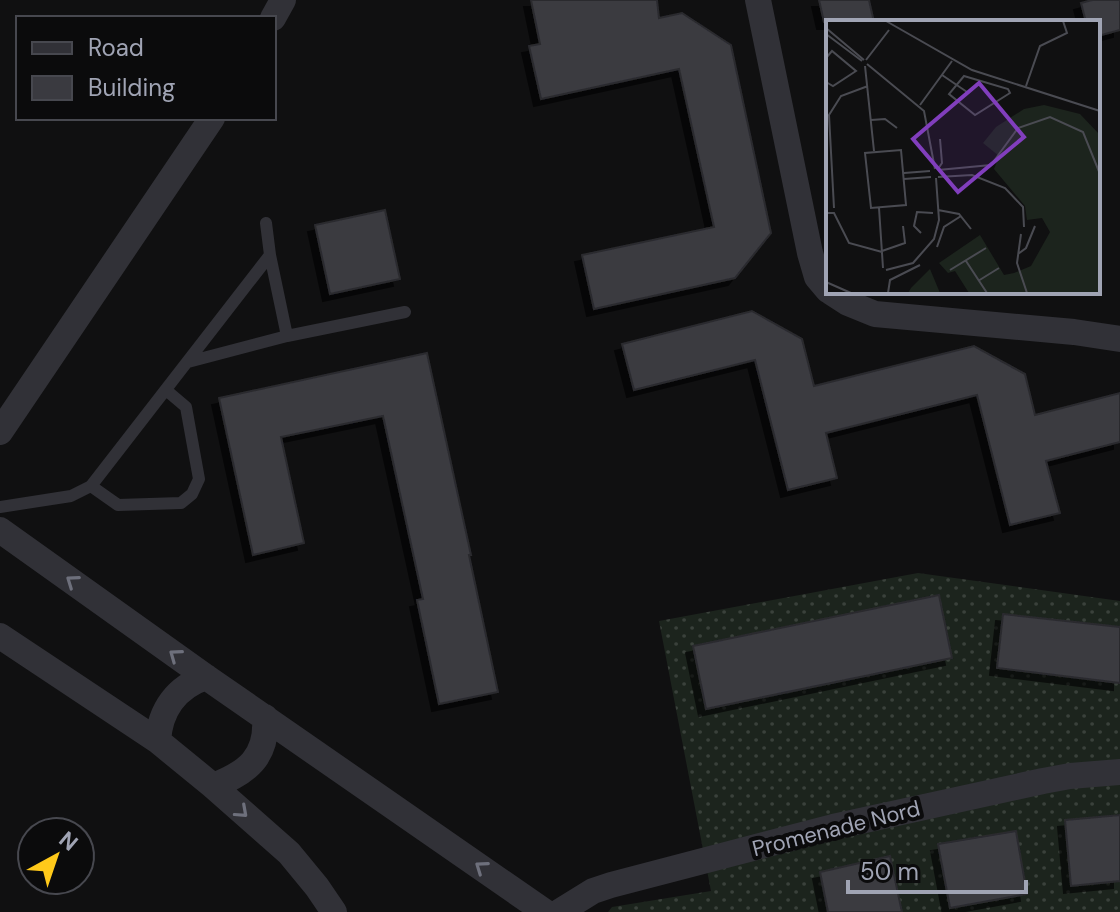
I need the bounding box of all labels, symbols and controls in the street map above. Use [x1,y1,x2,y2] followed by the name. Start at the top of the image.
[16,16,276,120] legend
[826,20,1100,294] inset map
[88,32,144,63] text: Road
[88,72,175,103] text: Building
[66,576,81,591] one-way arrow
[170,650,184,665] one-way arrow
[749,794,923,863] street label: Promenade Nord
[232,802,247,816] one-way arrow
[16,816,96,896] north arrow
[53,825,84,857] text: N
[848,844,1026,894] scale bar
[860,856,919,887] text: 50 m
[475,862,489,877] one-way arrow

